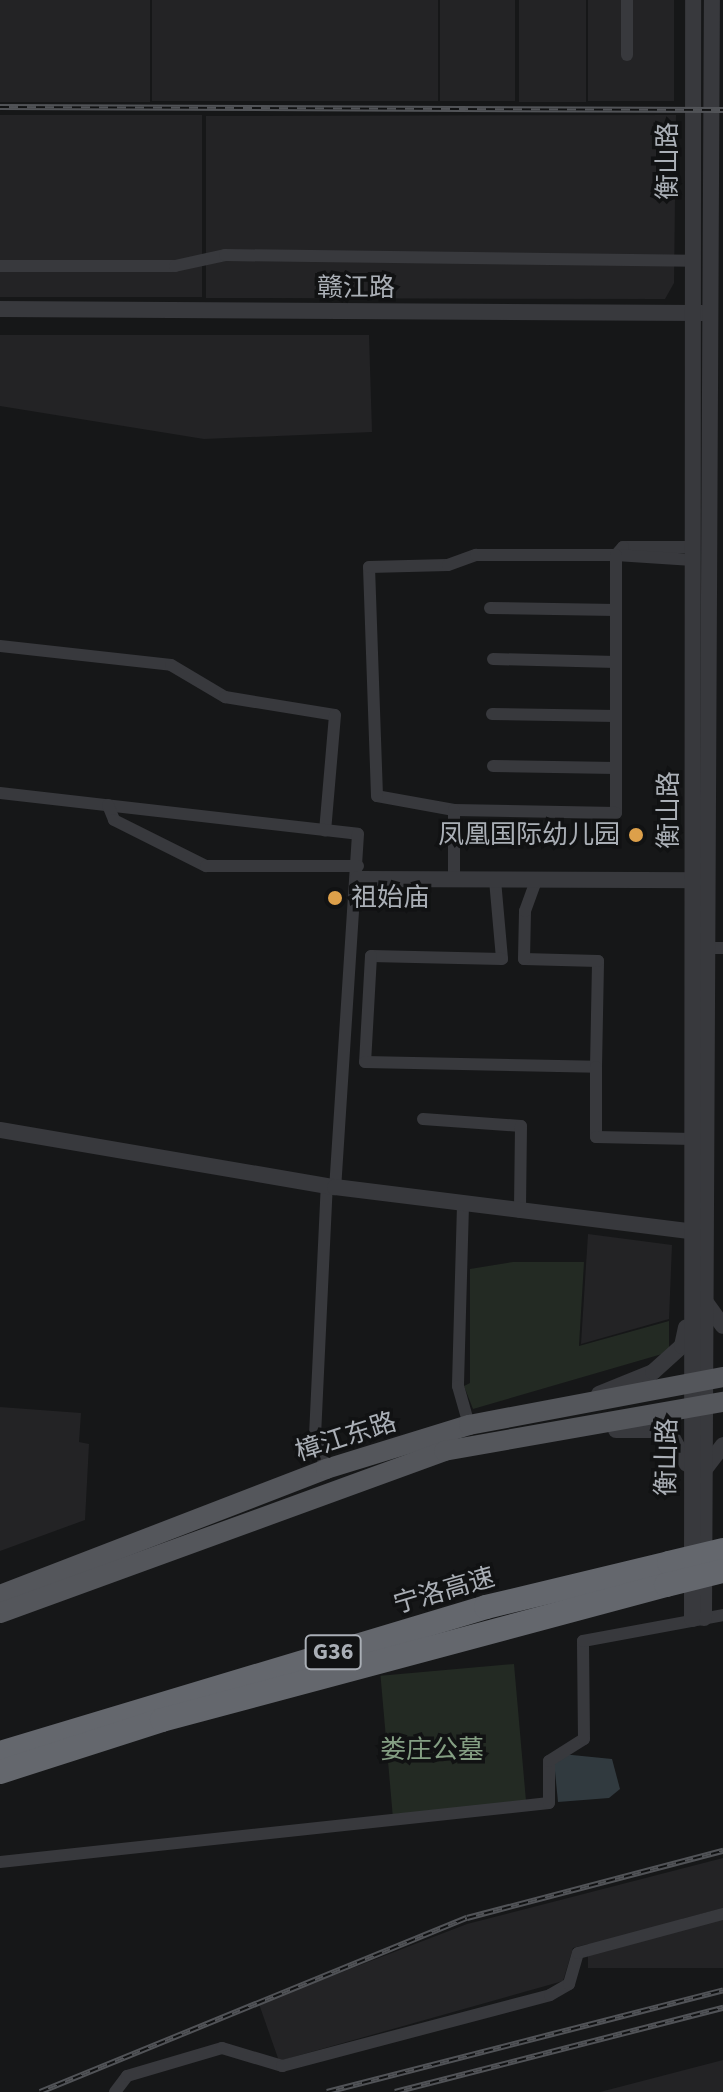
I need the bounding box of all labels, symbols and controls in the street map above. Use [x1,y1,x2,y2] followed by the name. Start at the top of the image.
[652,122,684,200] street label: 衡山路
[317,272,395,304] street label: 赣江路
[653,771,685,849] street label: 衡山路
[438,819,620,851] place label: 凤凰国际幼儿园
[627,826,645,844] marker: 凤凰国际幼儿园
[351,882,429,914] place label: 祖始庙
[326,889,344,907] marker: 祖始庙
[292,1406,400,1468] street label: 樟江东路
[651,1418,683,1496] street label: 衡山路
[390,1562,498,1620] street label: 宁洛高速
[303,1632,363,1672] road number: G36
[380,1734,484,1766] park label: 娄庄公墓

